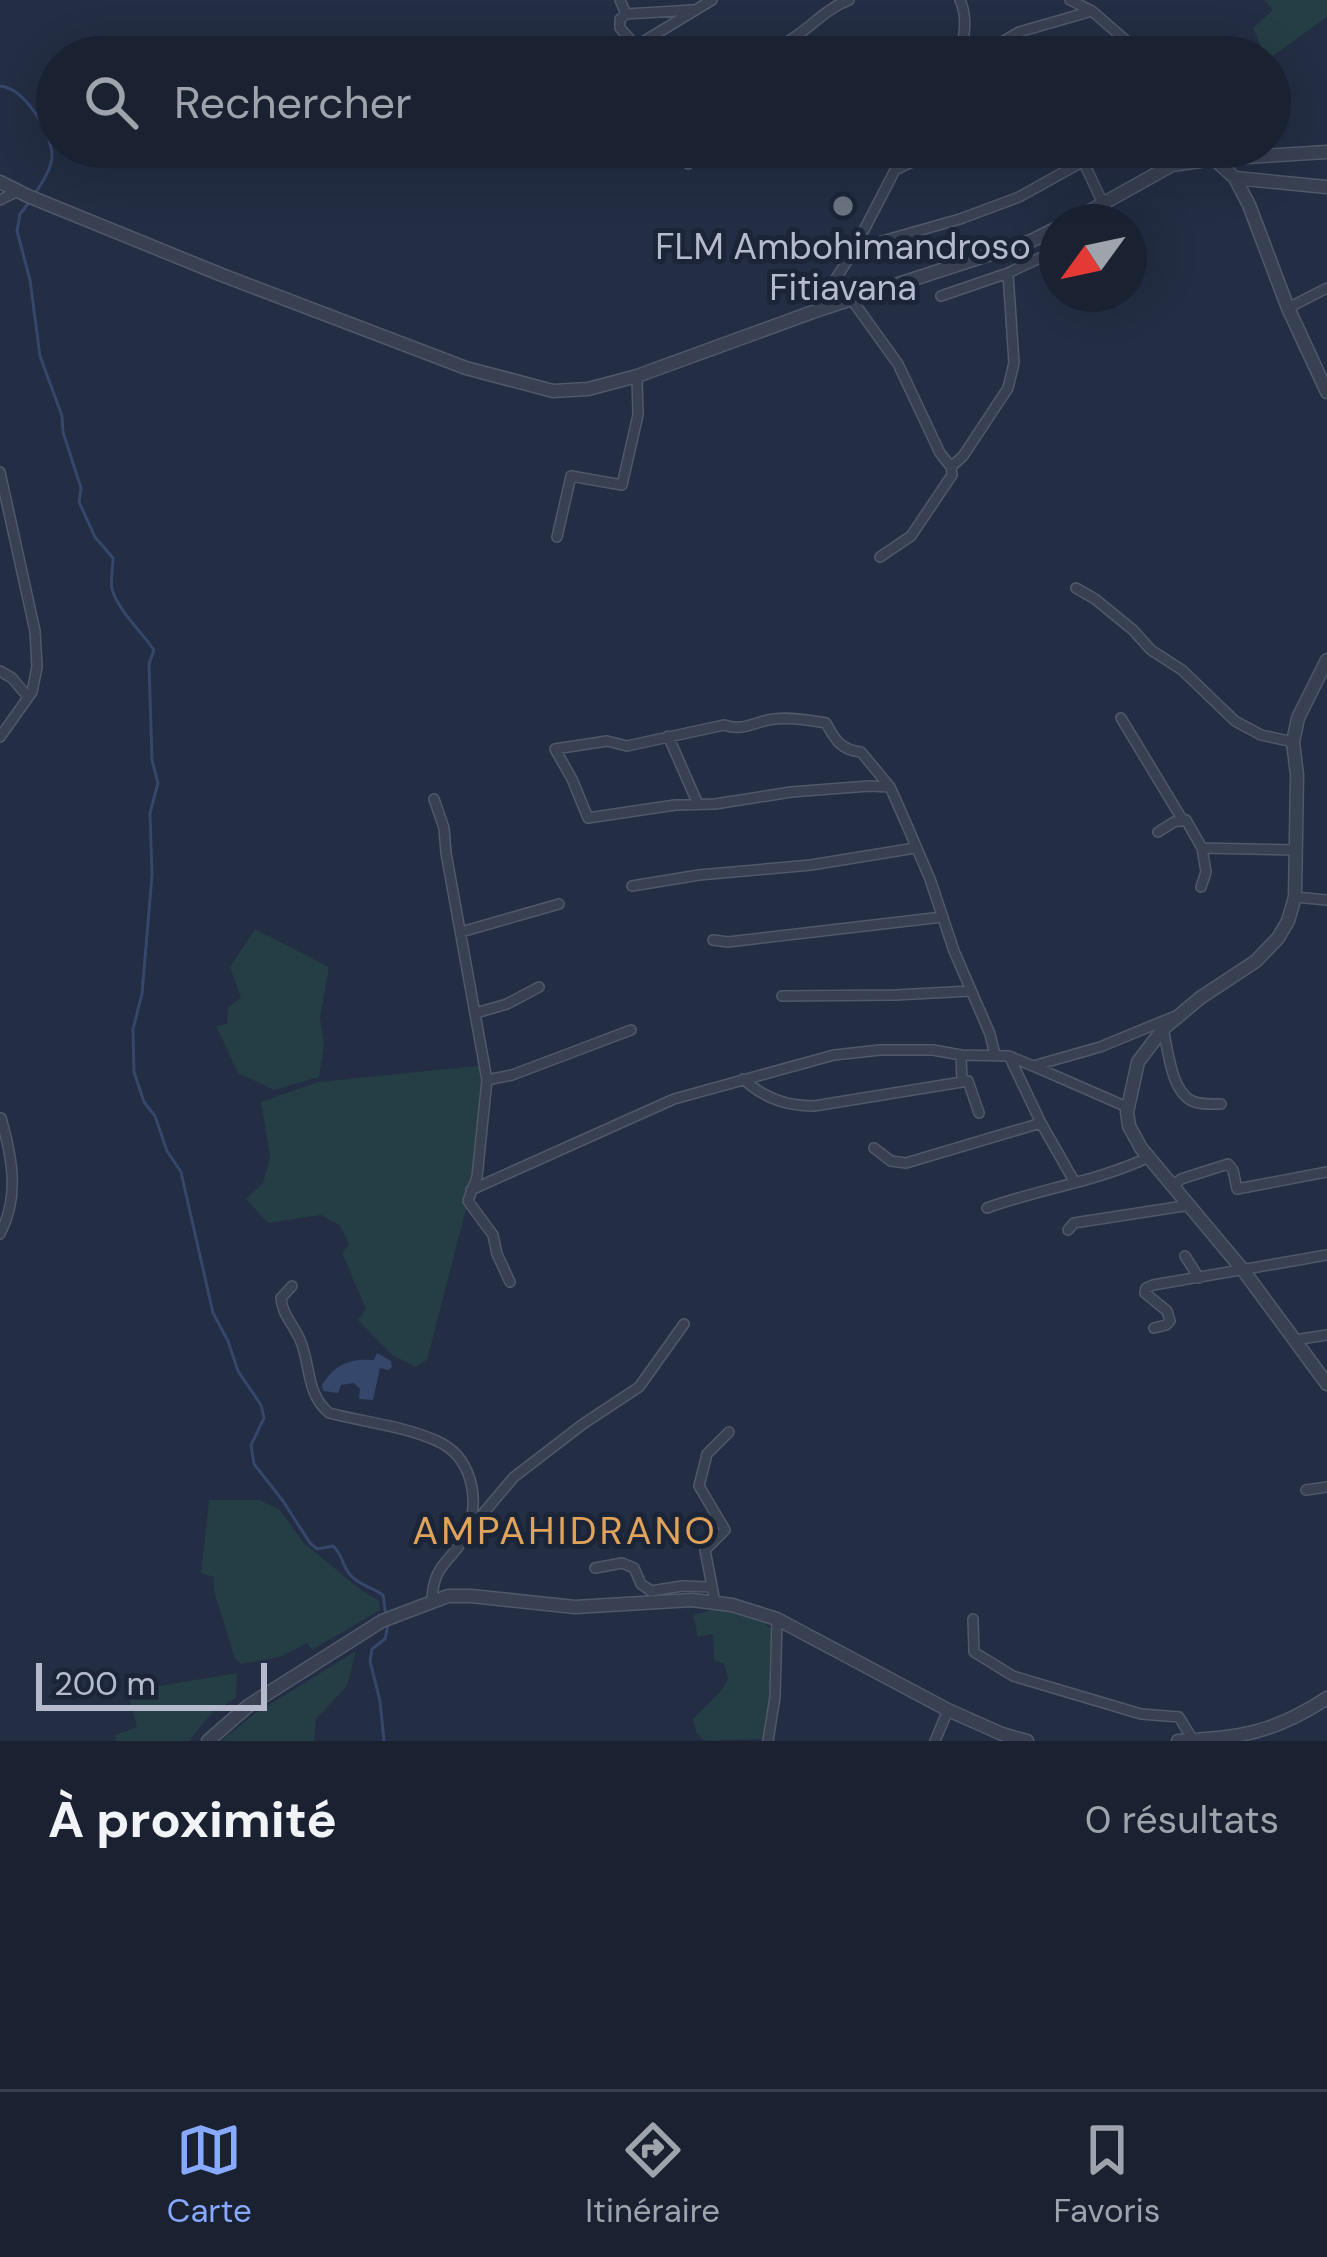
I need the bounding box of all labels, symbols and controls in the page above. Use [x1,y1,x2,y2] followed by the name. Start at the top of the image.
[36,36,1291,168] search box
[78,69,144,135] icon: search
[174,73,412,132] text: Rechercher
[830,193,856,219] marker: FLM Ambohimandroso Fitiavana
[1039,204,1147,312] north arrow
[655,223,1031,311] place label: FLM Ambohimandroso Fitiavana
[412,1505,718,1556] district label: AMPAHIDRANO
[36,1657,267,1710] scale bar
[54,1662,156,1705] text: 200 m
[48,1786,337,1853] text: À proximité
[1085,1794,1279,1845] text: 0 résultats
[167,2117,252,2232] tab: Carte
[585,2117,720,2232] tab: Itinéraire
[1054,2117,1160,2232] tab: Favoris

